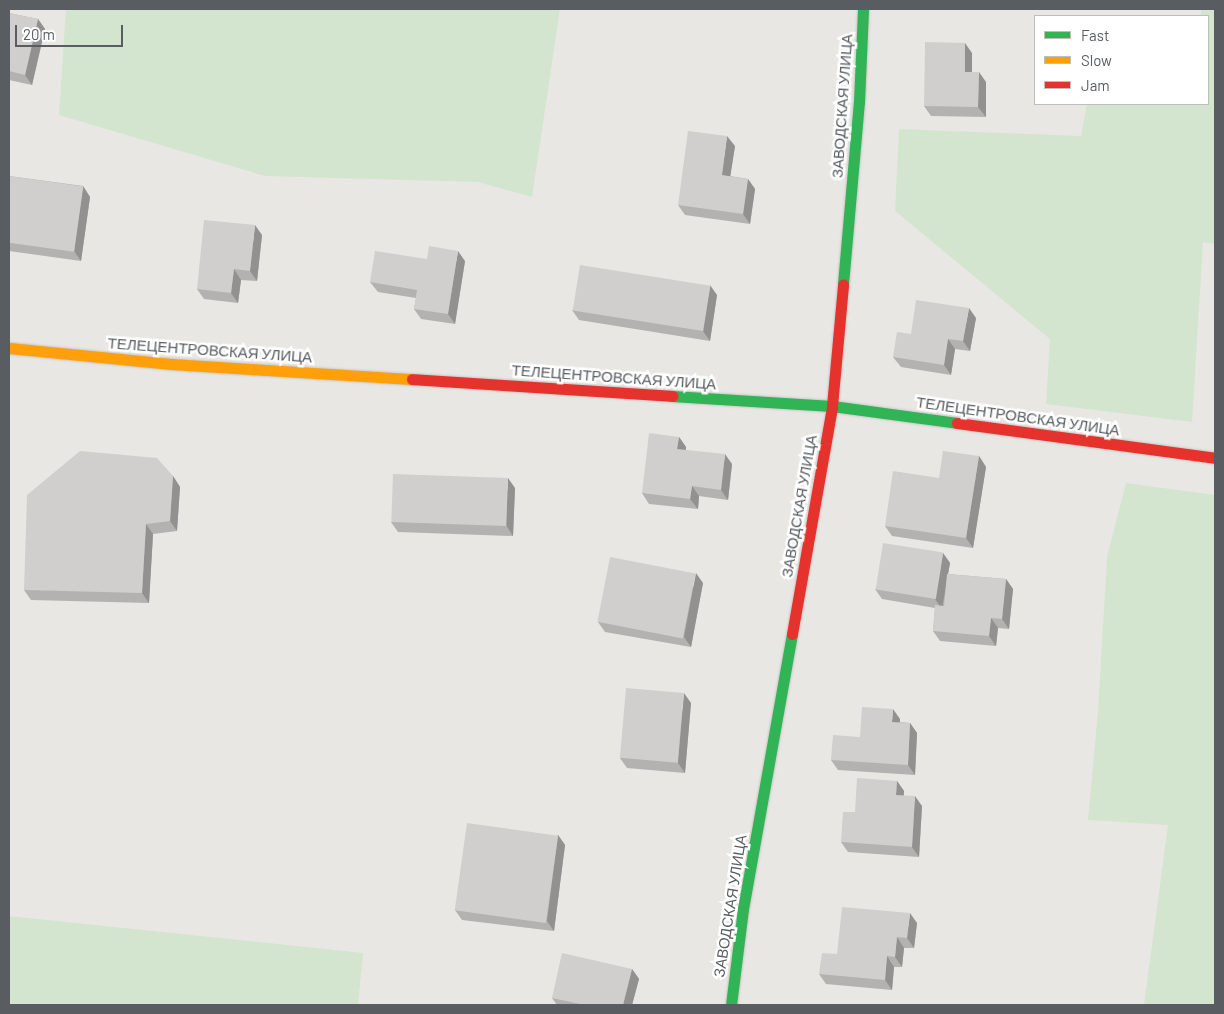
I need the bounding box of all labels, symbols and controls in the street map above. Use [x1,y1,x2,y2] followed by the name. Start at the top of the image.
[18,15,125,47] scale bar
[1034,15,1209,105] legend
[23,25,55,43] text: 20 m
[1081,26,1109,44] text: Fast
[828,33,856,179] street label: ЗАВОДСКАЯ УЛИЦА
[1081,51,1112,69] text: Slow
[1081,76,1110,94] text: Jam
[107,334,313,366] street label: ТЕЛЕЦЕНТРОВСКАЯ УЛИЦА
[511,361,717,393] street label: ТЕЛЕЦЕНТРОВСКАЯ УЛИЦА
[915,393,1121,439] street label: ТЕЛЕЦЕНТРОВСКАЯ УЛИЦА
[778,433,820,579] street label: ЗАВОДСКАЯ УЛИЦА
[710,833,750,979] street label: ЗАВОДСКАЯ УЛИЦА

